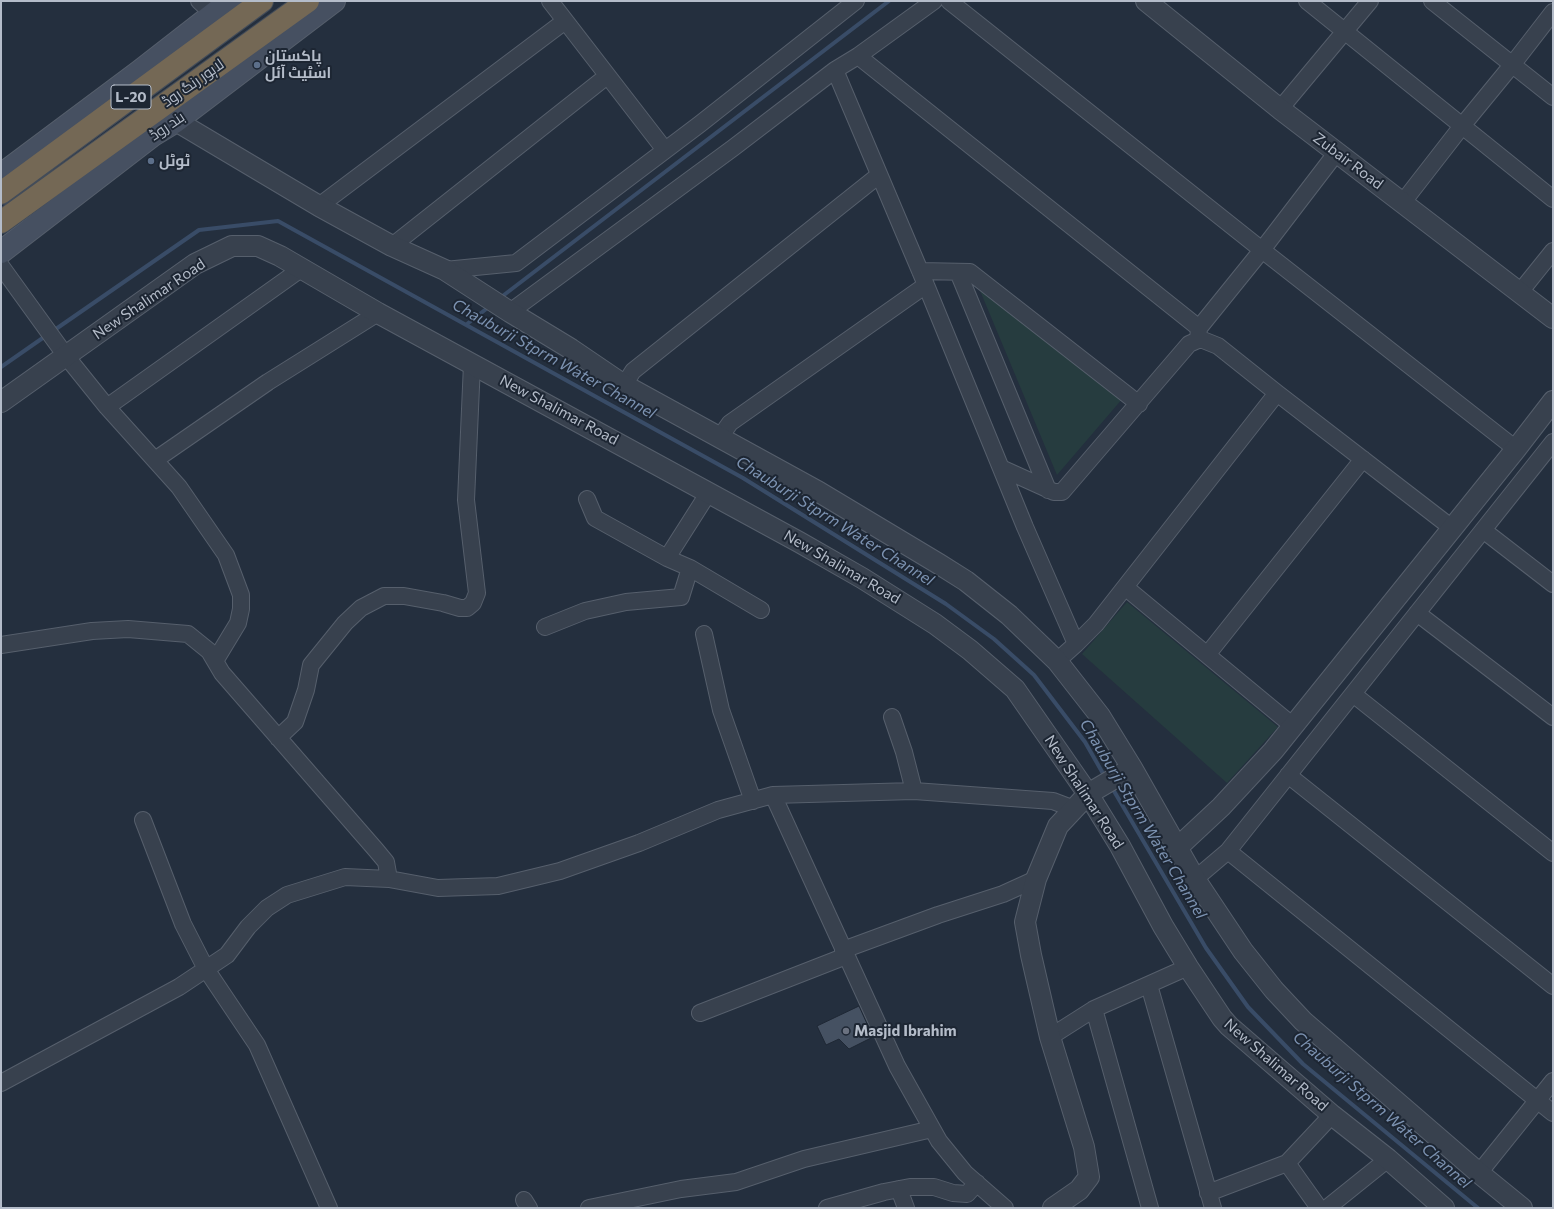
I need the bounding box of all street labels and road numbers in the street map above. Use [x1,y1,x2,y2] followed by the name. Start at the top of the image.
[159,55,227,111] street label: لاہور رنگ روڈ
[111,85,151,109] road number: L-20
[146,108,188,144] street label: بند روڈ
[1309,129,1387,193] street label: Zubair Road
[89,255,209,343] street label: New Shalimar Road
[497,371,621,449] street label: New Shalimar Road
[780,526,904,608] street label: New Shalimar Road
[1041,732,1127,852] street label: New Shalimar Road
[1220,1015,1332,1115] street label: New Shalimar Road

